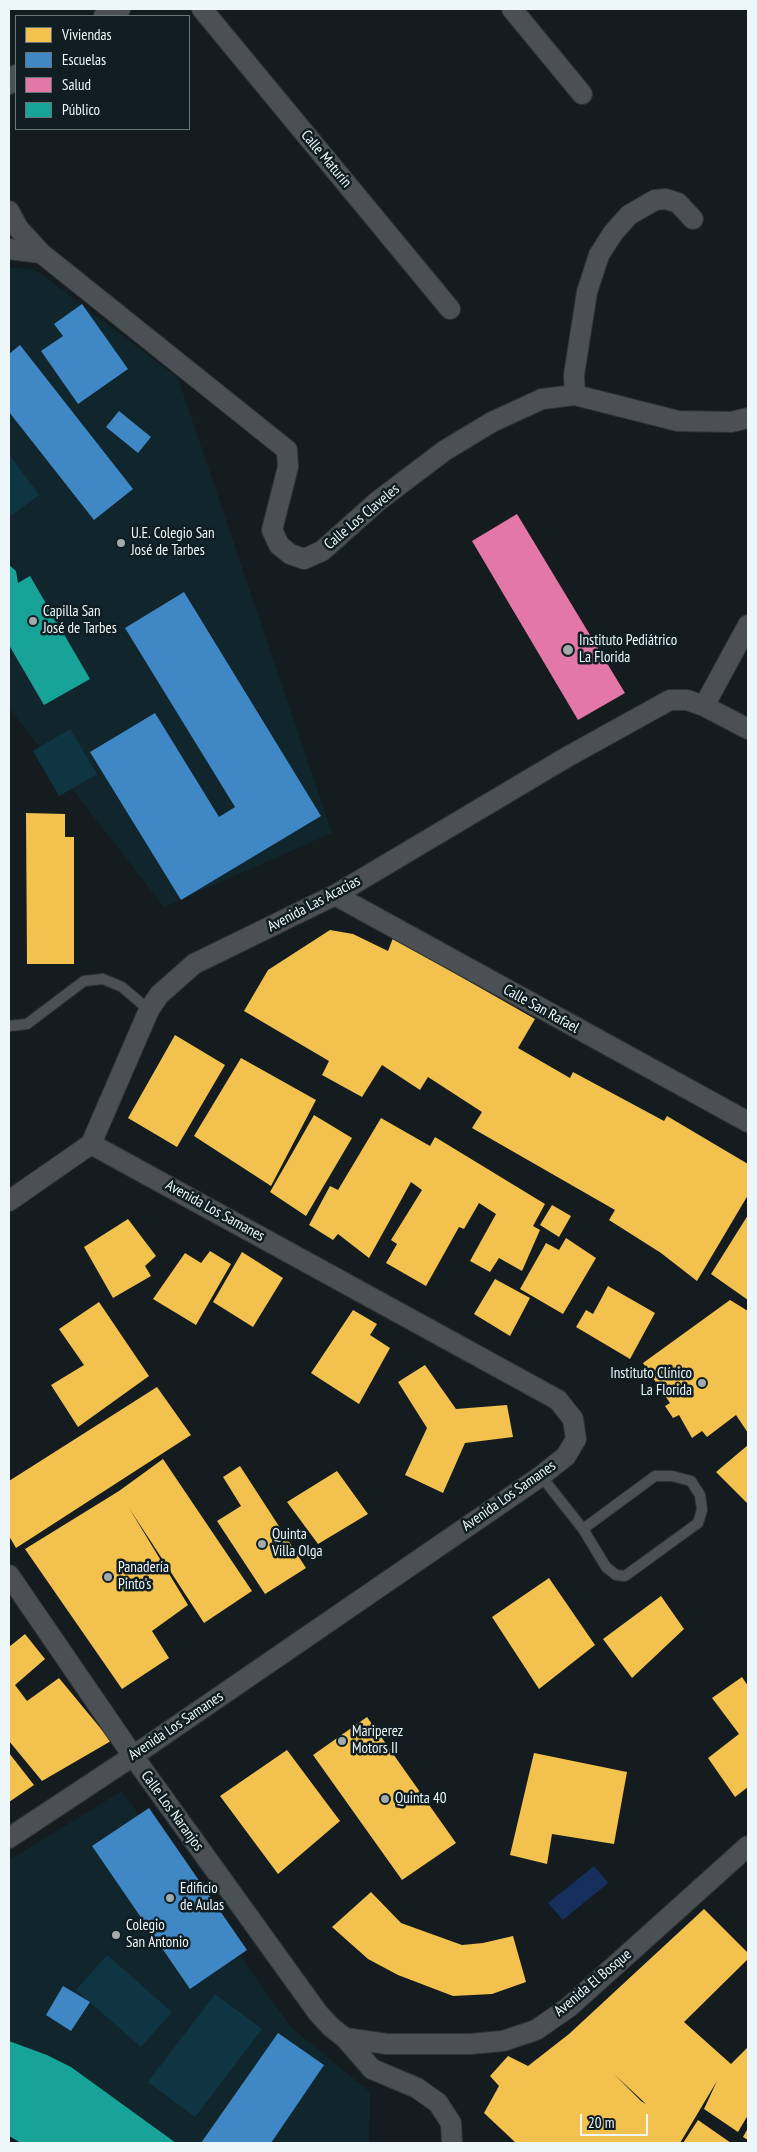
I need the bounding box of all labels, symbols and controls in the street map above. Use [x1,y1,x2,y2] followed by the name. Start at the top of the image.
[15,15,190,130] legend
[62,25,112,44] text: Viviendas
[62,50,106,69] text: Escuelas
[62,75,91,94] text: Salud
[62,100,100,119] text: Público
[297,127,355,191] street label: Calle Maturín
[321,480,403,554] street label: Calle Los Claveles
[131,525,215,560] place label: U.E. Colegio San José de Tarbes
[115,537,127,549] marker: U.E. Colegio San José de Tarbes
[43,603,117,638] place label: Capilla San José de Tarbes
[27,615,39,627] marker: Capilla San José de Tarbes
[579,632,677,667] place label: Instituto Pediátrico La Florida
[561,643,575,657] marker: Instituto Pediátrico La Florida
[265,872,363,936] street label: Avenida Las Acacias
[500,981,582,1037] street label: Calle San Rafael
[162,1176,268,1246] street label: Avenida Los Samanes
[610,1365,692,1400] place label: Instituto Clínico La Florida
[696,1377,708,1389] marker: Instituto Clínico La Florida
[459,1457,559,1535] street label: Avenida Los Samanes
[272,1526,323,1561] place label: Quinta Villa Olga
[256,1538,268,1550] marker: Quinta Villa Olga
[118,1559,169,1594] place label: Panadería Pinto's
[102,1571,114,1583] marker: Panadería Pinto's
[125,1688,227,1764] street label: Avenida Los Samanes
[352,1723,403,1758] place label: Mariperez Motors II
[336,1735,348,1747] marker: Mariperez Motors II
[137,1767,207,1855] street label: Calle Los Naranjos
[395,1790,446,1808] place label: Quinta 40
[379,1793,391,1805] marker: Quinta 40
[180,1880,224,1915] place label: Edificio de Aulas
[164,1892,176,1904] marker: Edificio de Aulas
[126,1917,189,1952] place label: Colegio San Antonio
[110,1929,122,1941] marker: Colegio San Antonio
[551,1946,635,2020] street label: Avenida El Bosque
[582,2104,650,2136] scale bar
[588,2113,614,2132] text: 20 m

